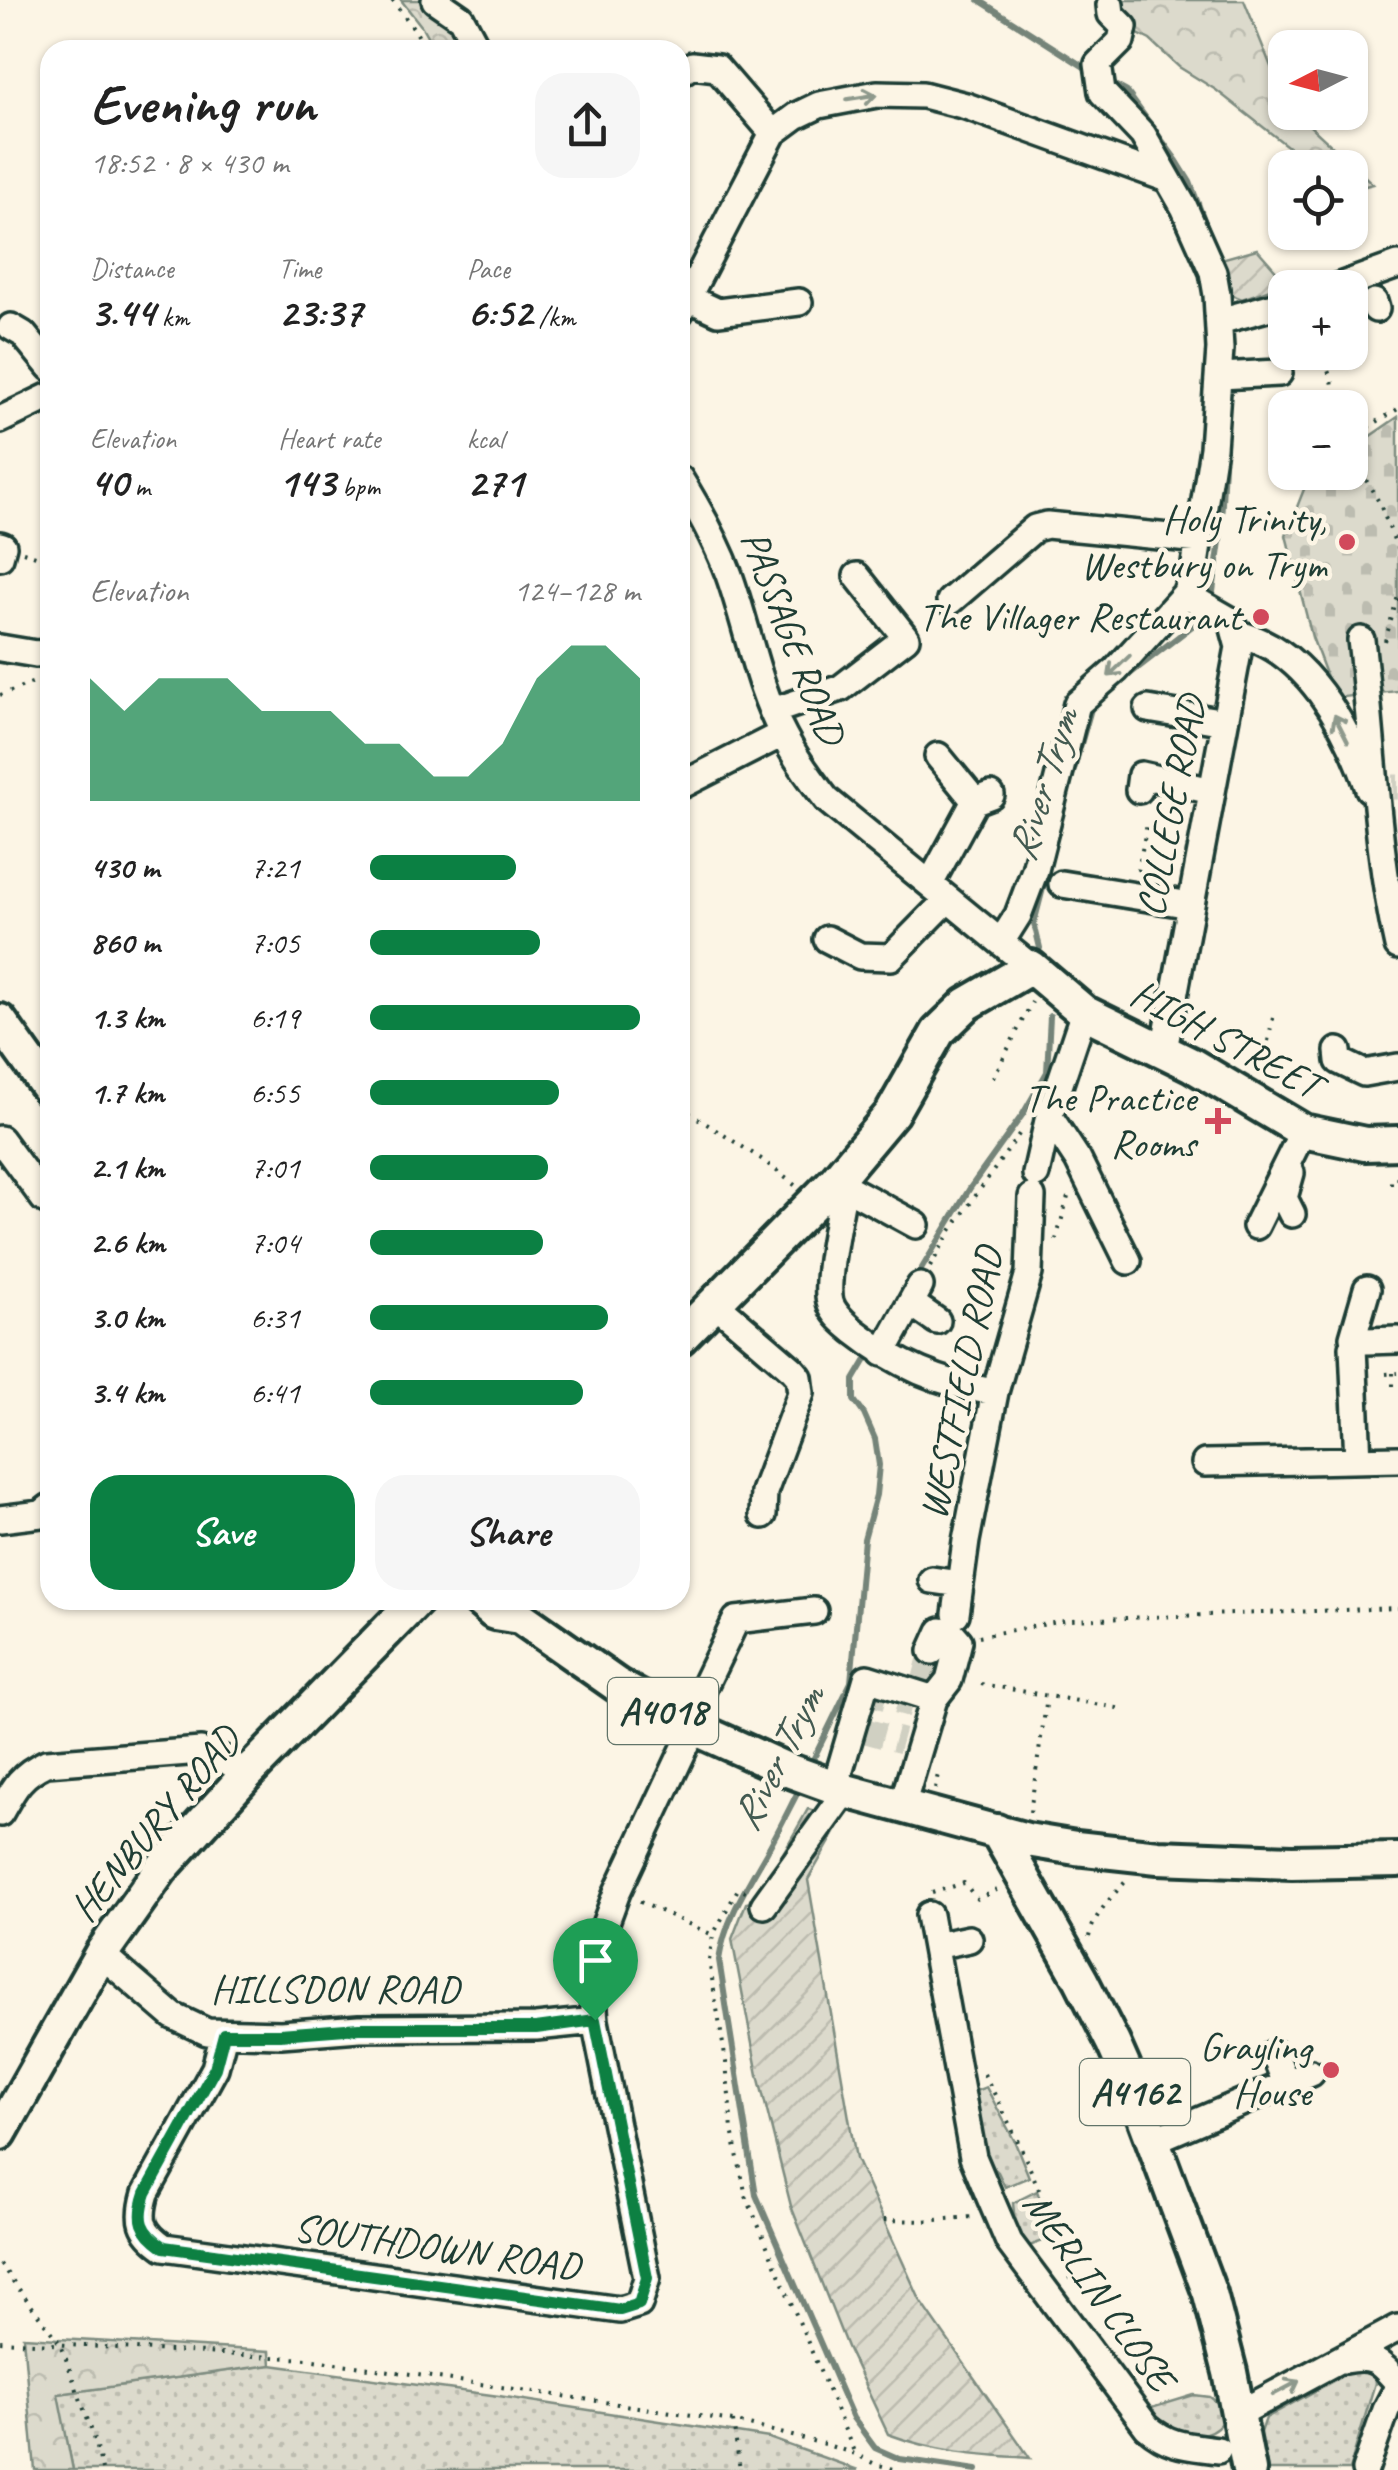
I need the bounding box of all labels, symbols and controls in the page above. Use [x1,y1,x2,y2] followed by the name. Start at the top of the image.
[1268,30,1368,130] north arrow
[1268,30,1368,490] map controls
[90,69,315,139] text: Evening run
[535,73,640,178] button: share
[845,87,877,106] one-way arrow
[90,142,288,183] text: 18:52 · 8 × 430 m
[1268,150,1368,250] button: locate
[90,251,174,286] text: Distance
[278,251,321,286] text: Time
[467,251,510,286] text: Pace
[1268,270,1368,370] button: +
[90,286,155,339] text: 3.44
[278,286,362,339] text: 23:37
[467,286,532,339] text: 6:52
[155,299,189,334] text: km
[532,299,575,334] text: /km
[1268,390,1368,490] button: −
[90,421,176,456] text: Elevation
[278,421,380,456] text: Heart rate
[467,421,504,456] text: kcal
[90,456,128,509] text: 40
[278,456,335,509] text: 143
[467,456,523,509] text: 271
[128,469,150,504] text: m
[335,469,380,504] text: bpm
[1081,494,1329,590] place label: Holy Trinity, Westbury on Trym
[729,523,858,754] street label: PASSAGE ROAD
[1336,531,1358,553] marker: Holy Trinity, Westbury on Trym
[90,570,188,611] text: Elevation
[514,570,640,611] text: 124–128 m
[919,592,1245,642] place label: The Villager Restaurant
[1250,606,1272,628] marker: The Villager Restaurant
[1108,653,1132,677] one-way arrow
[1125,688,1218,920] street label: COLLEGE ROAD
[995,699,1092,867] water label: River Trym
[1331,713,1350,743] one-way arrow
[90,847,159,888] text: 430 m
[250,847,300,888] text: 7:21
[90,922,160,963] text: 860 m
[250,922,300,963] text: 7:05
[1122,968,1336,1114] street label: HIGH STREET
[90,997,164,1038] text: 1.3 km
[250,997,300,1038] text: 6:19
[90,1072,164,1113] text: 1.7 km
[250,1072,300,1113] text: 6:55
[1024,1073,1199,1169] place label: The Practice Rooms
[1205,1108,1231,1134] marker: The Practice Rooms
[90,1147,164,1188] text: 2.1 km
[250,1147,300,1188] text: 7:01
[90,1222,165,1263] text: 2.6 km
[250,1222,300,1263] text: 7:04
[908,1240,1015,1523] street label: WESTFIELD ROAD
[90,1297,164,1338] text: 3.0 km
[250,1297,300,1338] text: 6:31
[90,1372,164,1413] text: 3.4 km
[250,1372,300,1413] text: 6:41
[90,1475,355,1590] button: Save
[375,1475,640,1590] button: Share
[719,1673,839,1839] water label: River Trym
[608,1678,718,1744] road number: A4018
[59,1714,253,1932] street label: HENBURY ROAD
[553,1918,638,2021] pin
[568,1933,623,1988] icon: arrive
[211,1964,462,2014] street label: HILLSDON ROAD
[1200,2022,1314,2118] place label: Grayling House
[1080,2059,1190,2125] road number: A4162
[1320,2059,1342,2081] marker: Grayling House
[1012,2182,1189,2404] street label: MERLIN CLOSE
[291,2202,586,2292] street label: SOUTHDOWN ROAD
[1271,2378,1301,2397] one-way arrow

